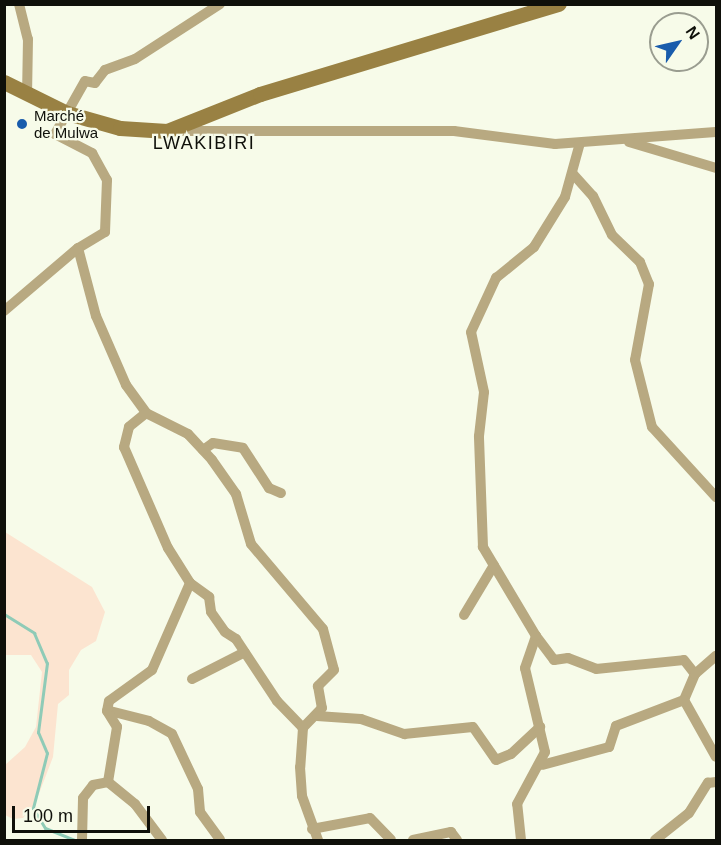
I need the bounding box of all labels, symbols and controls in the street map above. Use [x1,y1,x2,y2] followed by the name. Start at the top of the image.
[649,12,709,72] north arrow
[682,23,703,42] text: N
[34,106,98,141] place label: Marché de Mulwa
[15,117,29,131] marker: Marché de Mulwa
[153,132,255,154] district label: LWAKIBIRI
[15,794,153,832] scale bar
[23,806,73,826] text: 100 m

